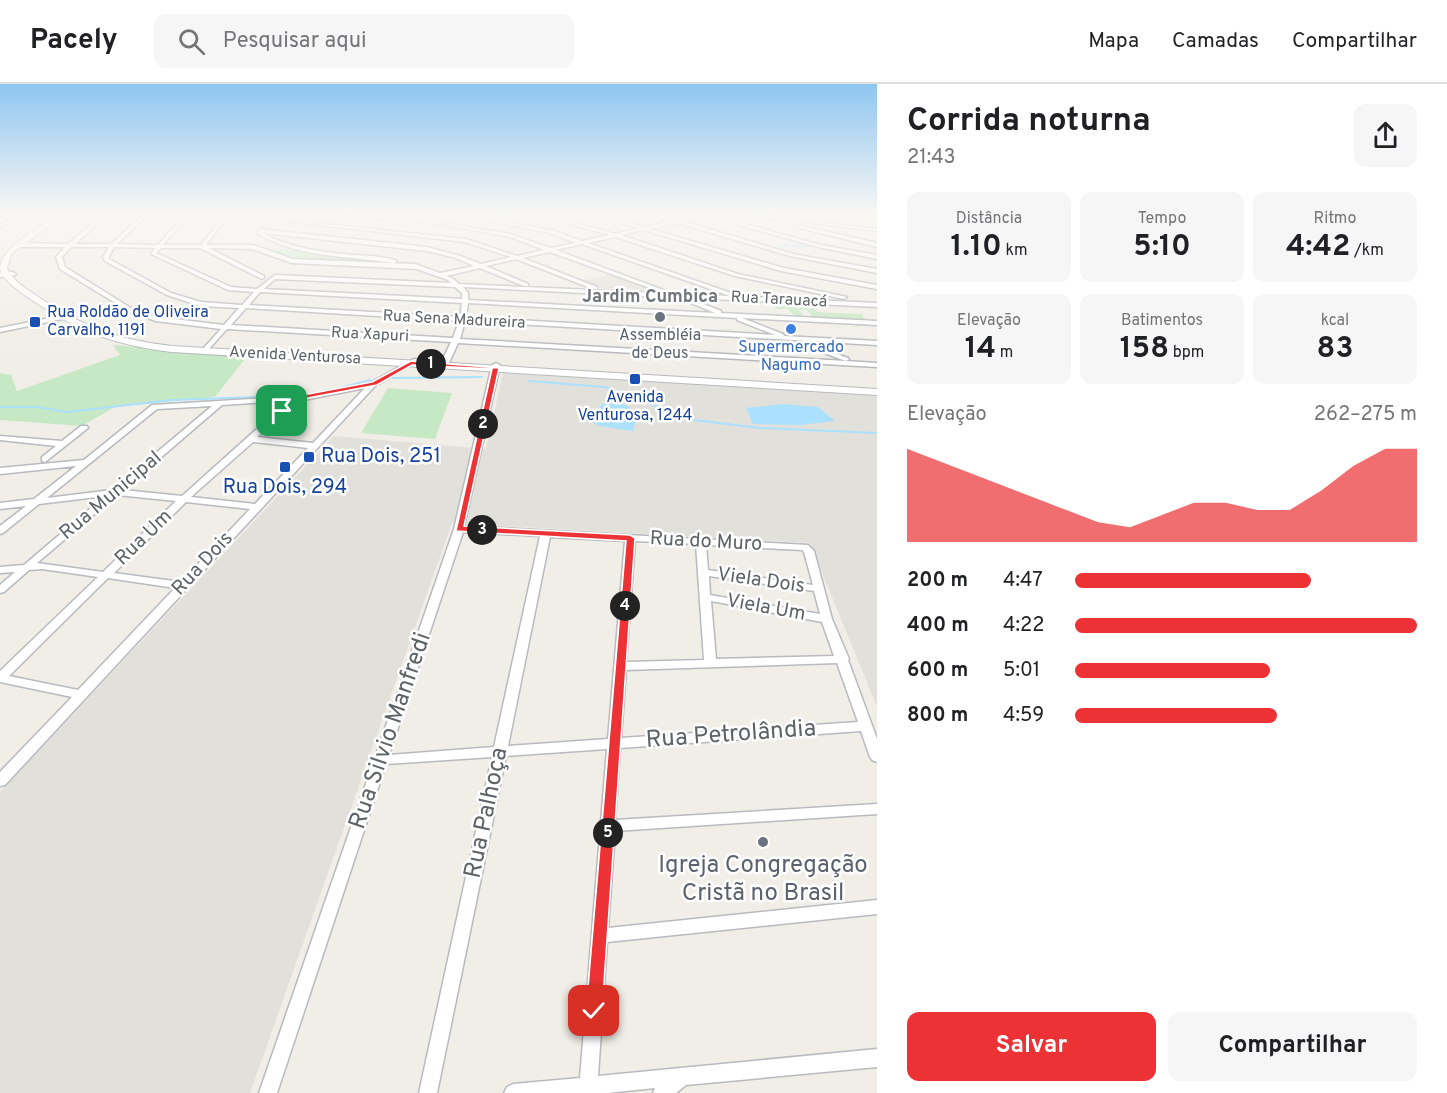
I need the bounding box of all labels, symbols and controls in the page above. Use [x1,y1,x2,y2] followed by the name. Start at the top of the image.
[154,14,574,68] search box
[30,23,118,59] text: Pacely
[175,25,208,58] icon: search
[223,28,367,55] text: Pesquisar aqui
[1088,28,1139,55] text: Mapa
[1172,28,1259,55] text: Camadas
[1292,28,1417,55] text: Compartilhar
[907,101,1151,143] text: Corrida noturna
[1354,104,1417,167] button: share
[907,145,956,171] text: 21:43
[956,209,1022,229] text: Distância
[1138,209,1186,229] text: Tempo
[1314,209,1356,229] text: Ritmo
[950,229,1002,266] text: 1.10
[1133,229,1191,266] text: 5:10
[1286,229,1350,266] text: 4:42
[1002,241,1028,261] text: km
[1350,241,1384,261] text: /km
[582,286,718,309] district label: Jardim Cumbica
[730,287,828,313] street label: Rua Tarauacá
[47,303,209,341] place label: Rua Roldão de Oliveira Carvalho, 1191
[382,306,526,334] street label: Rua Sena Madureira
[653,310,667,324] marker: Assembléia de Deus
[957,311,1021,331] text: Elevação
[1121,311,1203,331] text: Batimentos
[1321,311,1349,331] text: kcal
[28,315,42,329] marker: Rua Roldão de Oliveira Carvalho, 1191
[784,322,798,336] marker: Supermercado Nagumo
[330,323,410,347] street label: Rua Xapuri
[619,326,701,364] place label: Assembléia de Deus
[965,331,996,368] text: 14
[1120,331,1169,368] text: 158
[1317,331,1353,368] text: 83
[738,338,844,376] place label: Supermercado Nagumo
[229,343,361,369] street label: Avenida Venturosa
[996,343,1013,363] text: m
[1169,343,1204,363] text: bpm
[416,349,446,379] pin: 1
[428,354,434,374] text: 1
[628,372,642,386] marker: Avenida Venturosa, 1244
[256,385,307,436] pin
[578,388,692,426] place label: Avenida Venturosa, 1244
[265,394,298,427] icon: arrive
[907,402,987,428] text: Elevação
[1314,402,1417,428] text: 262–275 m
[468,409,498,439] pin: 2
[478,414,488,434] text: 2
[321,444,441,470] place label: Rua Dois, 251
[54,446,168,546] street label: Rua Municipal
[302,450,316,464] marker: Rua Dois, 251
[278,460,292,474] marker: Rua Dois, 294
[223,475,347,501] place label: Rua Dois, 294
[110,504,178,572] street label: Rua Um
[467,515,497,545] pin: 3
[477,520,487,540] text: 3
[167,526,239,602] street label: Rua Dois
[649,526,763,558] street label: Rua do Muro
[715,562,807,600] street label: Viela Dois
[907,568,968,594] text: 200 m
[1003,568,1043,594] text: 4:47
[724,588,808,628] street label: Viela Um
[610,591,640,621] pin: 4
[620,596,630,616] text: 4
[907,613,969,639] text: 400 m
[1003,613,1044,639] text: 4:22
[343,629,439,833] street label: Rua Silvio Manfredi
[907,658,968,684] text: 600 m
[1003,658,1040,684] text: 5:01
[907,703,968,729] text: 800 m
[1003,703,1044,729] text: 4:59
[645,714,817,756] street label: Rua Petrolândia
[458,745,516,881] street label: Rua Palhoça
[593,818,623,848] pin: 5
[603,823,613,843] text: 5
[756,835,770,849] marker: Igreja Congregação Cristã no Brasil
[658,851,868,909] place label: Igreja Congregação Cristã no Brasil
[568,985,619,1036] pin
[577,994,610,1027] icon: check
[907,1012,1156,1081] button: Salvar
[1168,1012,1417,1081] button: Compartilhar

